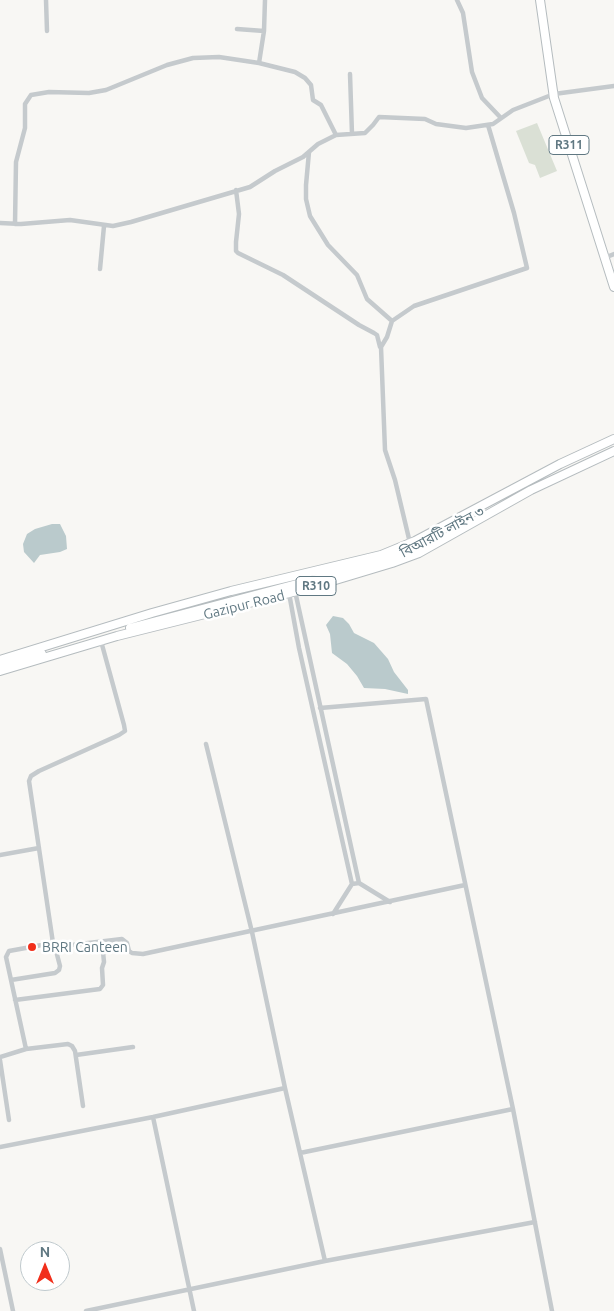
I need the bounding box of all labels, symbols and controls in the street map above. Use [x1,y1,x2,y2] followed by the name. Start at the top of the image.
[549,136,589,154] road number: R311
[397,503,487,561] street label: বিআরটি লাইন ৩
[296,576,336,596] road number: R310
[202,587,286,623] street label: Gazipur Road
[42,939,128,955] place label: BRRI Canteen
[26,941,38,953] marker: BRRI Canteen
[20,1241,70,1291] north arrow
[40,1244,50,1260] text: N

